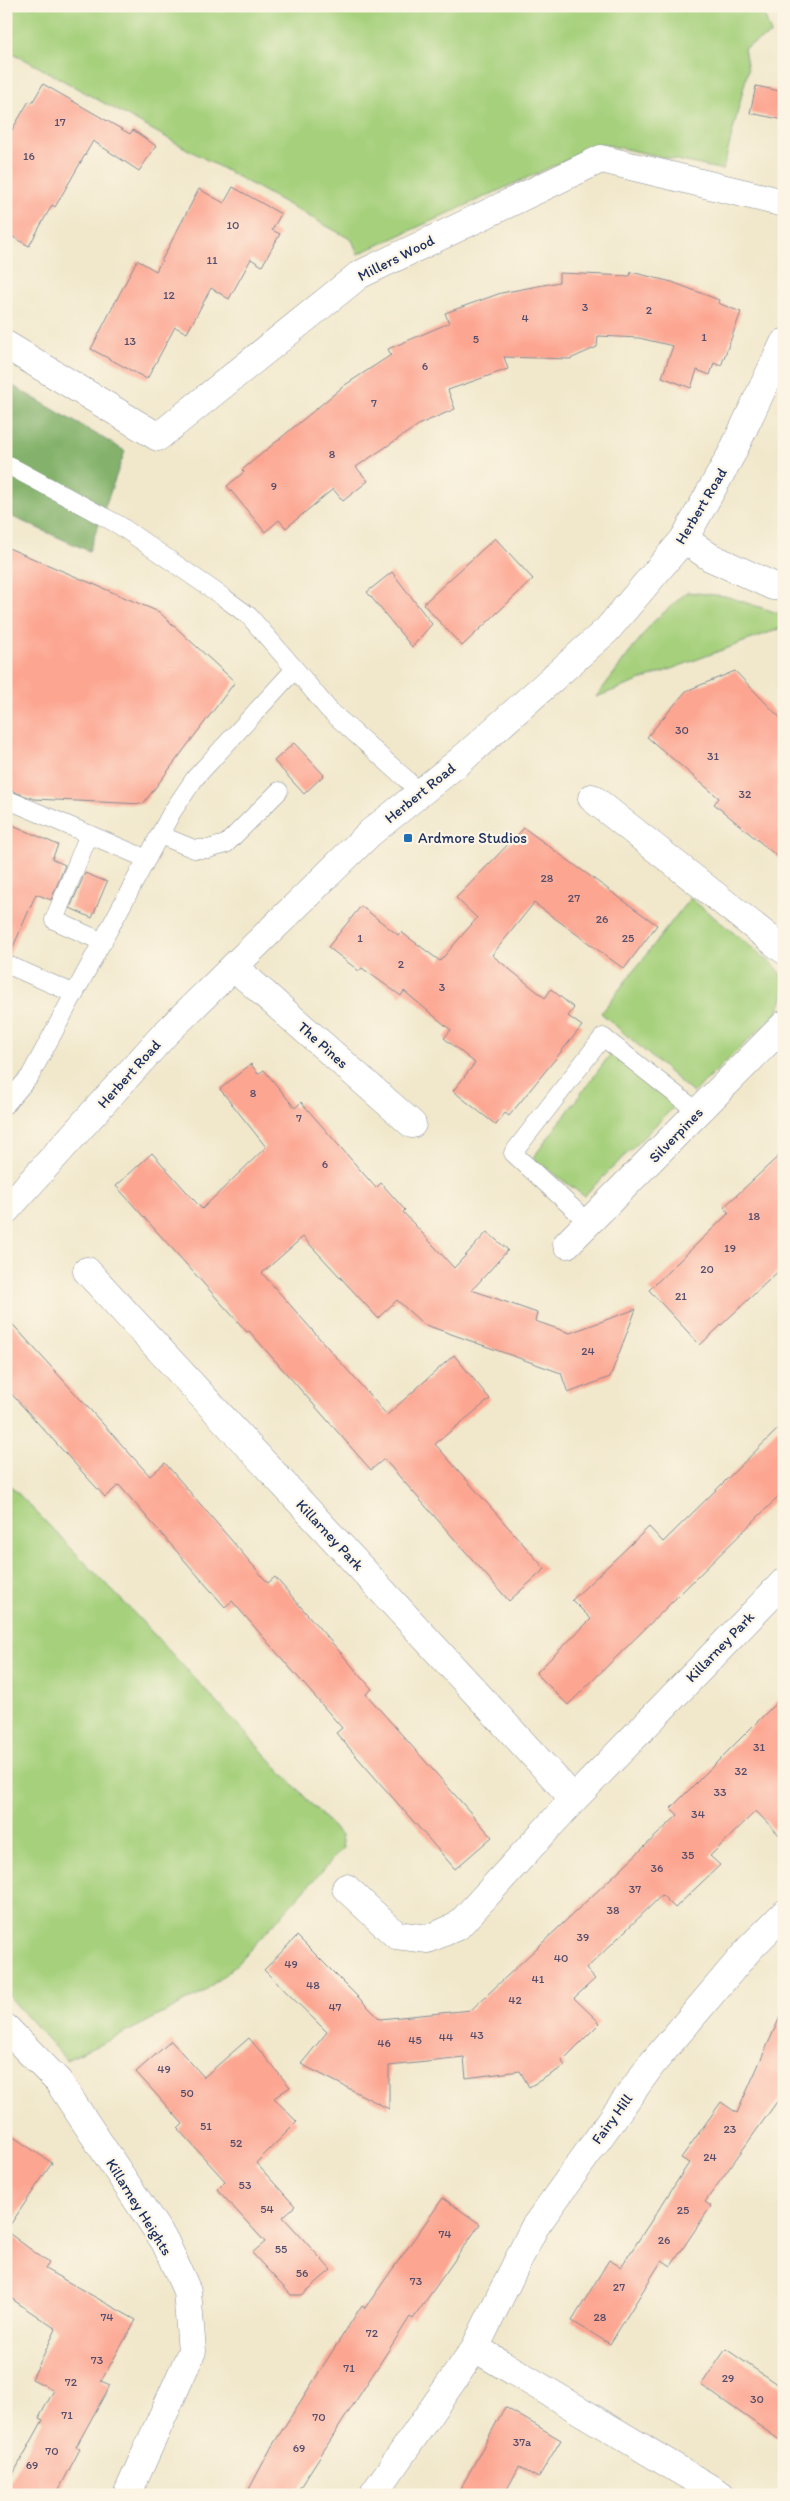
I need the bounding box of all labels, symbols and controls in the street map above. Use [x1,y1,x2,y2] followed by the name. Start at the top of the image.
[54,115,66,129] house number: 17
[23,149,35,163] house number: 16
[227,218,239,232] house number: 10
[355,231,437,285] street label: Millers Wood
[206,253,218,267] house number: 11
[163,288,176,302] house number: 12
[582,300,589,314] house number: 3
[646,303,653,317] house number: 2
[521,311,529,325] house number: 4
[701,330,707,344] house number: 1
[473,332,479,346] house number: 5
[124,334,137,348] house number: 13
[422,359,428,373] house number: 6
[371,396,377,410] house number: 7
[329,447,336,461] house number: 8
[671,465,731,547] street label: Herbert Road
[271,479,277,493] house number: 9
[675,723,689,737] house number: 30
[707,749,719,763] house number: 31
[381,759,459,827] street label: Herbert Road
[739,787,752,801] house number: 32
[418,829,527,847] place label: Ardmore Studios
[402,832,414,844] marker: Ardmore Studios
[541,871,554,885] house number: 28
[568,891,580,905] house number: 27
[596,912,608,926] house number: 26
[357,931,363,945] house number: 1
[622,931,634,945] house number: 25
[398,957,405,971] house number: 2
[439,980,446,994] house number: 3
[294,1018,352,1072] street label: The Pines
[94,1036,164,1112] street label: Herbert Road
[250,1086,257,1100] house number: 8
[645,1103,707,1166] street label: Silverpines
[296,1111,302,1125] house number: 7
[322,1157,328,1171] house number: 6
[748,1209,760,1223] house number: 18
[724,1241,736,1255] house number: 19
[700,1262,714,1276] house number: 20
[675,1289,687,1303] house number: 21
[581,1344,595,1358] house number: 24
[292,1496,368,1575] street label: Killarney Park
[682,1608,758,1686] street label: Killarney Park
[753,1740,765,1754] house number: 31
[735,1764,748,1778] house number: 32
[713,1785,727,1799] house number: 33
[691,1807,705,1821] house number: 34
[682,1848,694,1862] house number: 35
[651,1861,663,1875] house number: 36
[629,1882,641,1896] house number: 37
[606,1903,620,1917] house number: 38
[577,1930,589,1944] house number: 39
[554,1951,568,1965] house number: 40
[284,1957,298,1971] house number: 49
[532,1972,545,1986] house number: 41
[306,1978,320,1992] house number: 48
[508,1993,522,2007] house number: 42
[328,2000,342,2014] house number: 47
[470,2028,484,2042] house number: 43
[439,2030,453,2044] house number: 44
[408,2033,422,2047] house number: 45
[377,2036,391,2050] house number: 46
[157,2062,171,2076] house number: 49
[180,2086,194,2100] house number: 50
[588,2090,637,2148] street label: Fairy Hill
[200,2119,212,2133] house number: 51
[724,2122,737,2136] house number: 23
[230,2136,243,2150] house number: 52
[703,2150,717,2164] house number: 24
[102,2155,176,2259] street label: Killarney Heights
[239,2178,252,2192] house number: 53
[260,2202,274,2216] house number: 54
[677,2203,689,2217] house number: 25
[438,2227,452,2241] house number: 74
[658,2233,670,2247] house number: 26
[275,2242,287,2256] house number: 55
[296,2266,308,2280] house number: 56
[410,2274,423,2288] house number: 73
[613,2280,625,2294] house number: 27
[100,2310,114,2324] house number: 74
[594,2310,607,2324] house number: 28
[366,2326,379,2340] house number: 72
[91,2353,104,2367] house number: 73
[343,2361,355,2375] house number: 71
[722,2371,734,2385] house number: 29
[65,2375,78,2389] house number: 72
[750,2392,764,2406] house number: 30
[61,2408,73,2422] house number: 71
[312,2410,326,2424] house number: 70
[513,2435,532,2449] house number: 37a
[293,2441,305,2455] house number: 69
[45,2444,59,2458] house number: 70
[26,2458,38,2472] house number: 69

